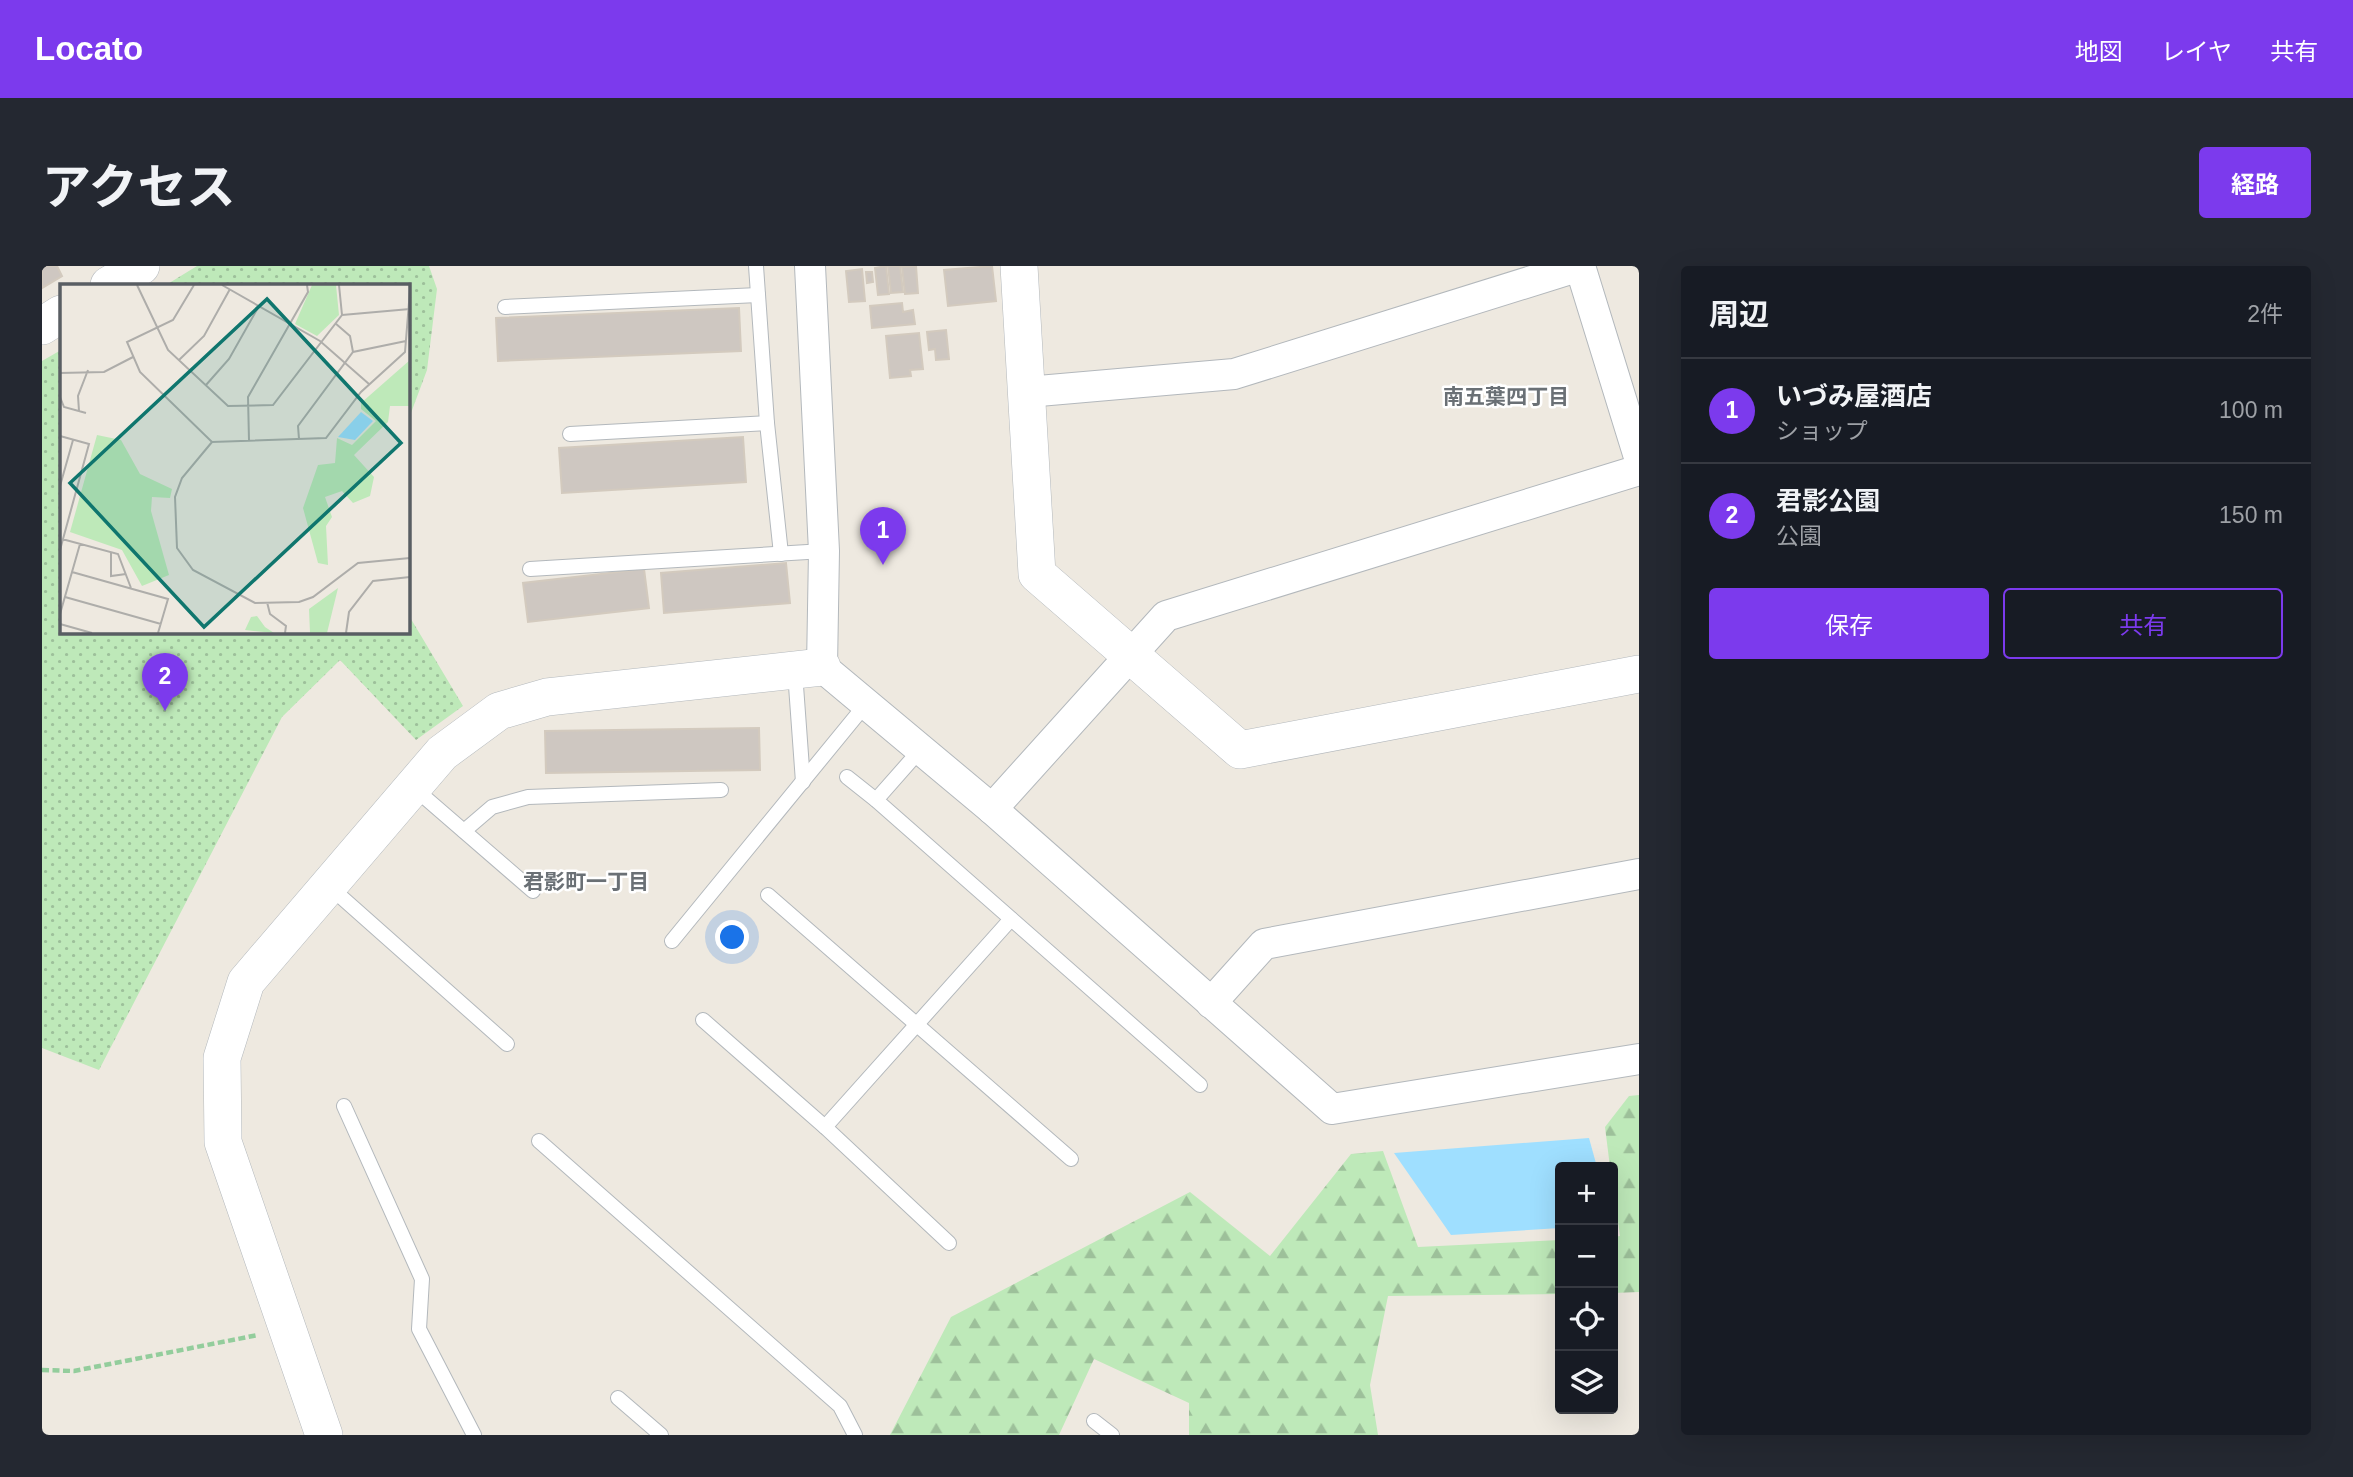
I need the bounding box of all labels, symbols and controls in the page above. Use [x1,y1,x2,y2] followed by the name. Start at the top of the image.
[35,30,143,67] text: Locato
[2075,38,2123,65] text: 地図
[2161,38,2232,65] text: レイヤ
[2270,38,2318,65] text: 共有
[2199,147,2311,218] button: 経路
[42,160,236,214] text: アクセス
[60,284,410,634] inset map
[1709,298,1769,331] text: 周辺
[2247,301,2283,327] text: 2件
[1776,381,1932,411] text: いづみ屋酒店
[1443,385,1569,408] district label: 南五葉四丁目
[1726,397,1738,423] text: 1
[2219,397,2283,423] text: 100 m
[1776,418,1868,444] text: ショップ
[1776,486,1880,516] text: 君影公園
[1726,502,1738,528] text: 2
[2219,502,2283,528] text: 150 m
[860,507,906,565] pin: 1
[1776,523,1822,549] text: 公園
[1709,588,1989,659] button: 保存
[2003,588,2283,659] button: 共有
[142,653,188,711] pin: 2
[523,870,649,893] district label: 君影町一丁目
[715,920,749,954] your location
[1555,1162,1618,1414] map controls
[1555,1162,1618,1225] button: +
[1555,1225,1618,1288] button: −
[1555,1288,1618,1351] button: locate
[1555,1351,1618,1414] button: layers

